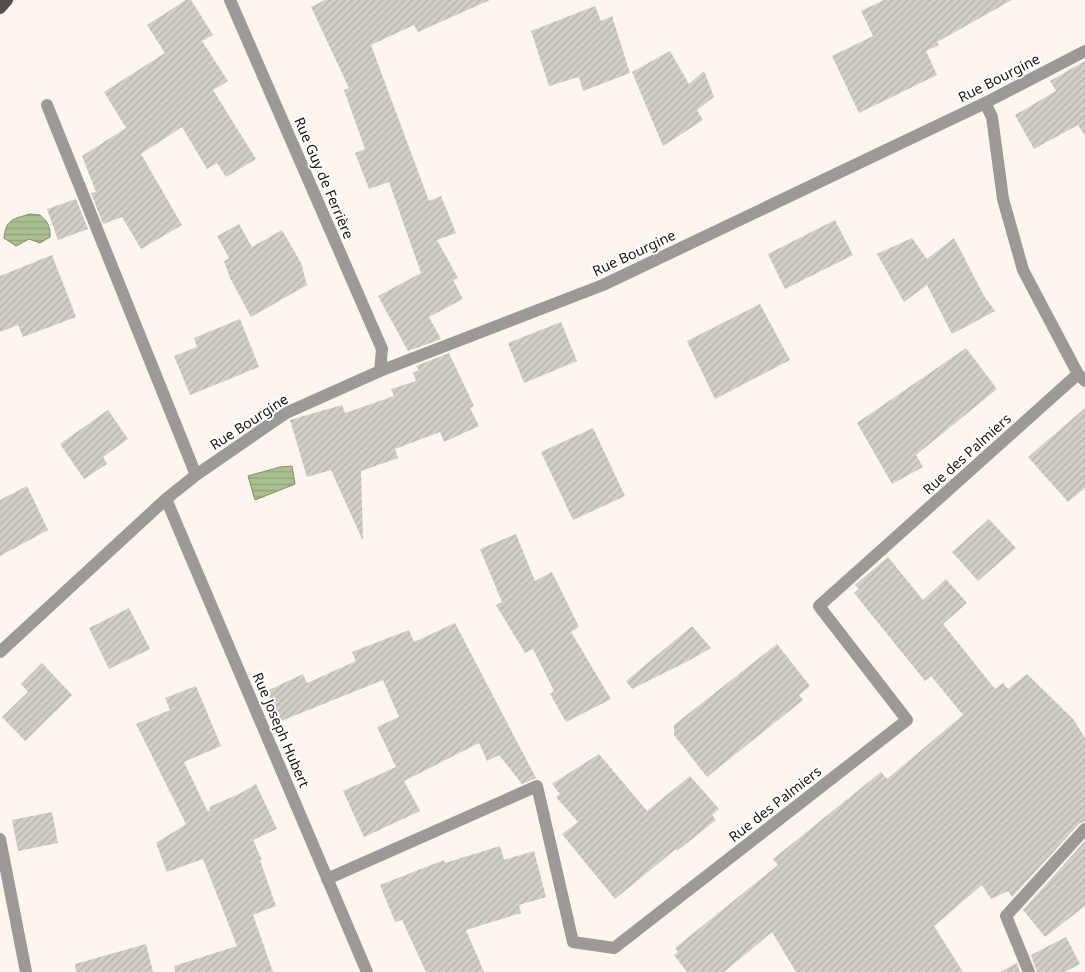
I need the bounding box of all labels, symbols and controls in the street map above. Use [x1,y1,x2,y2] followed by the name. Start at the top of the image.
[955,49,1043,106] street label: Rue Bourgine
[290,114,359,242] street label: Rue Guy de Ferrière
[589,225,678,280] street label: Rue Bourgine
[206,389,292,454] street label: Rue Bourgine
[918,409,1015,498] street label: Rue des Palmiers
[249,669,314,790] street label: Rue Joseph Hubert
[724,761,825,846] street label: Rue des Palmiers

